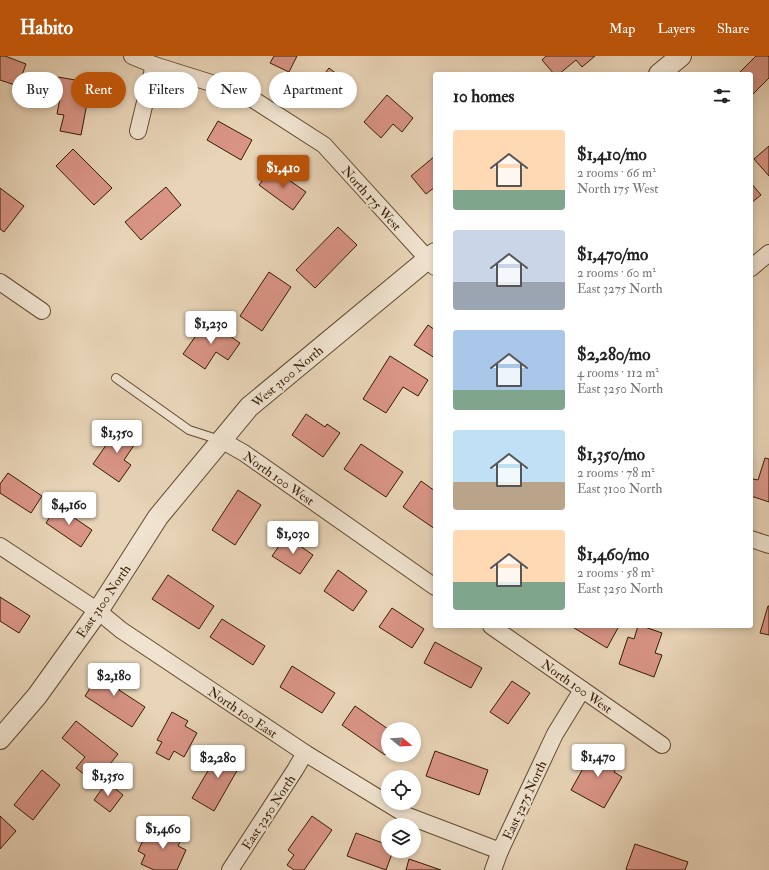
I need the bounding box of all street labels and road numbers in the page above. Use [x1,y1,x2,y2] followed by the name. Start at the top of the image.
[338,163,404,234] street label: North 175 West
[248,342,327,412] street label: West 3100 North
[240,448,317,509] street label: North 100 West
[73,562,134,641] street label: East 3100 North
[538,656,615,717] street label: North 100 West
[205,684,280,742] street label: North 100 East
[500,758,550,843] street label: East 3275 North
[239,772,299,853] street label: East 3250 North

